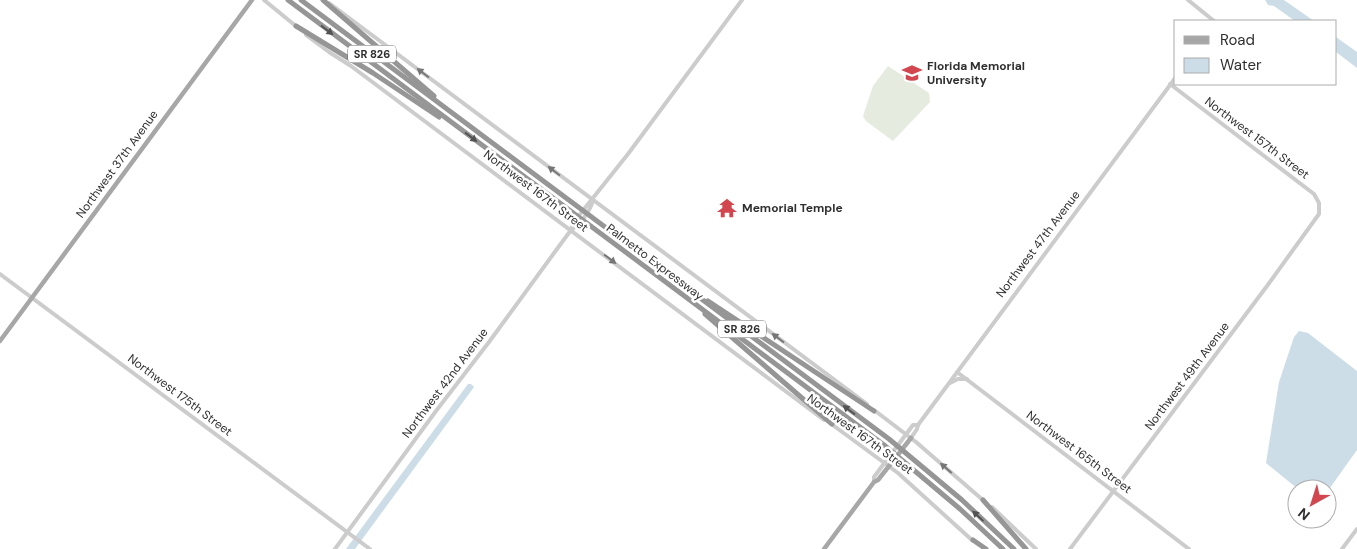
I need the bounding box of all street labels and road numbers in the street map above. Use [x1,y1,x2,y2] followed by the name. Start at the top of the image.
[348,46,396,62] road number: SR 826
[1201,93,1313,183] street label: Northwest 157th Street
[72,107,162,221] street label: Northwest 37th Avenue
[480,146,592,236] street label: Northwest 167th Street
[992,187,1084,301] street label: Northwest 47th Avenue
[603,220,707,304] street label: Palmetto Expressway
[1141,319,1233,433] street label: Northwest 49th Avenue
[718,320,766,338] road number: SR 826
[398,325,492,441] street label: Northwest 42nd Avenue
[125,350,236,440] street label: Northwest 175th Street
[804,390,916,478] street label: Northwest 167th Street
[1023,407,1135,497] street label: Northwest 165th Street

